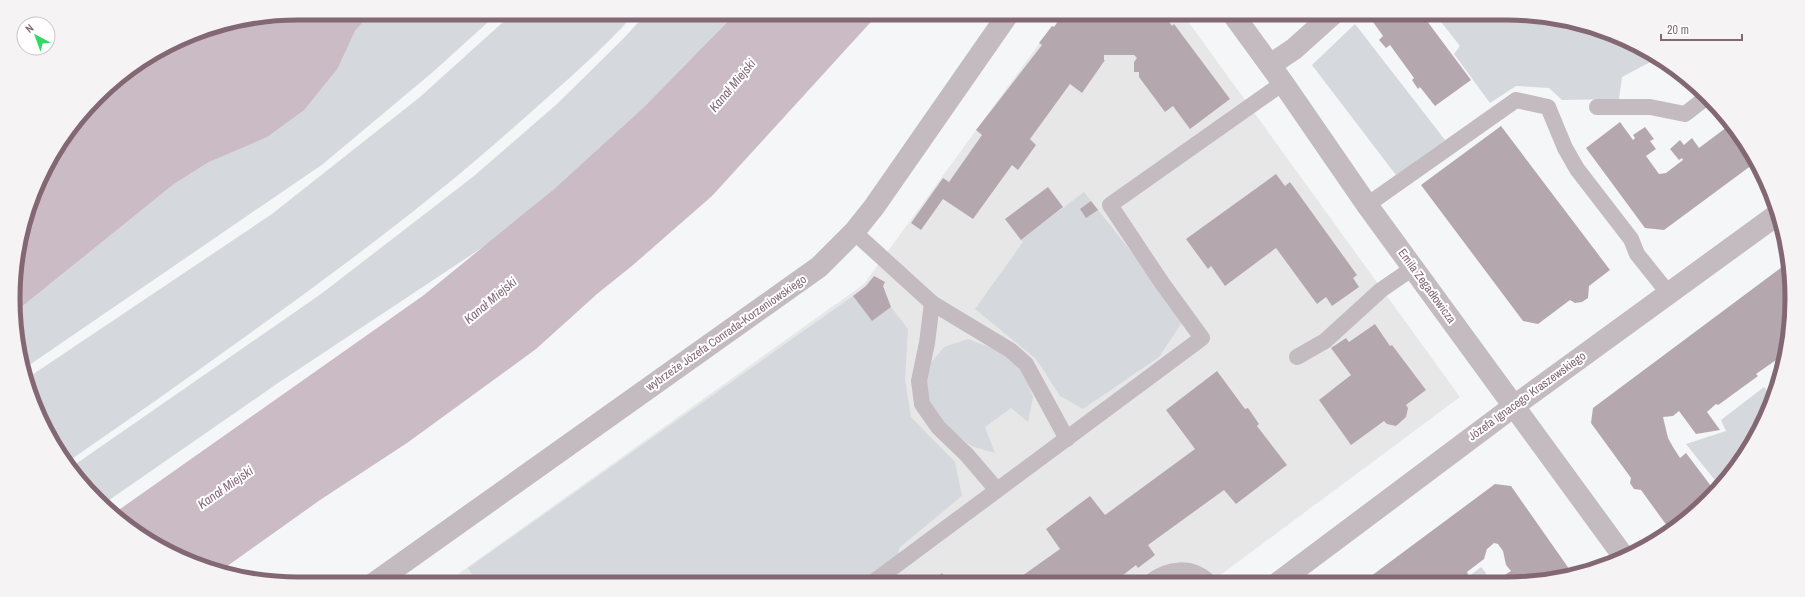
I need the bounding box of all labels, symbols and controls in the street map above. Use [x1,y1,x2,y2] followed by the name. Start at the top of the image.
[16,16,56,56] north arrow
[1661,16,1742,42] scale bar
[22,21,36,36] text: N
[1667,22,1689,38] text: 20 m
[705,55,759,115] water label: Kanał Miejski
[1394,245,1460,327] street label: Emila Zegadłowicza
[643,271,809,395] street label: wybrzeże Józefa Conrada-Korzeniowskiego
[460,273,520,327] water label: Kanał Miejski
[1465,348,1589,444] street label: Józefa Ignacego Kraszewskiego
[194,462,256,513] water label: Kanał Miejski

